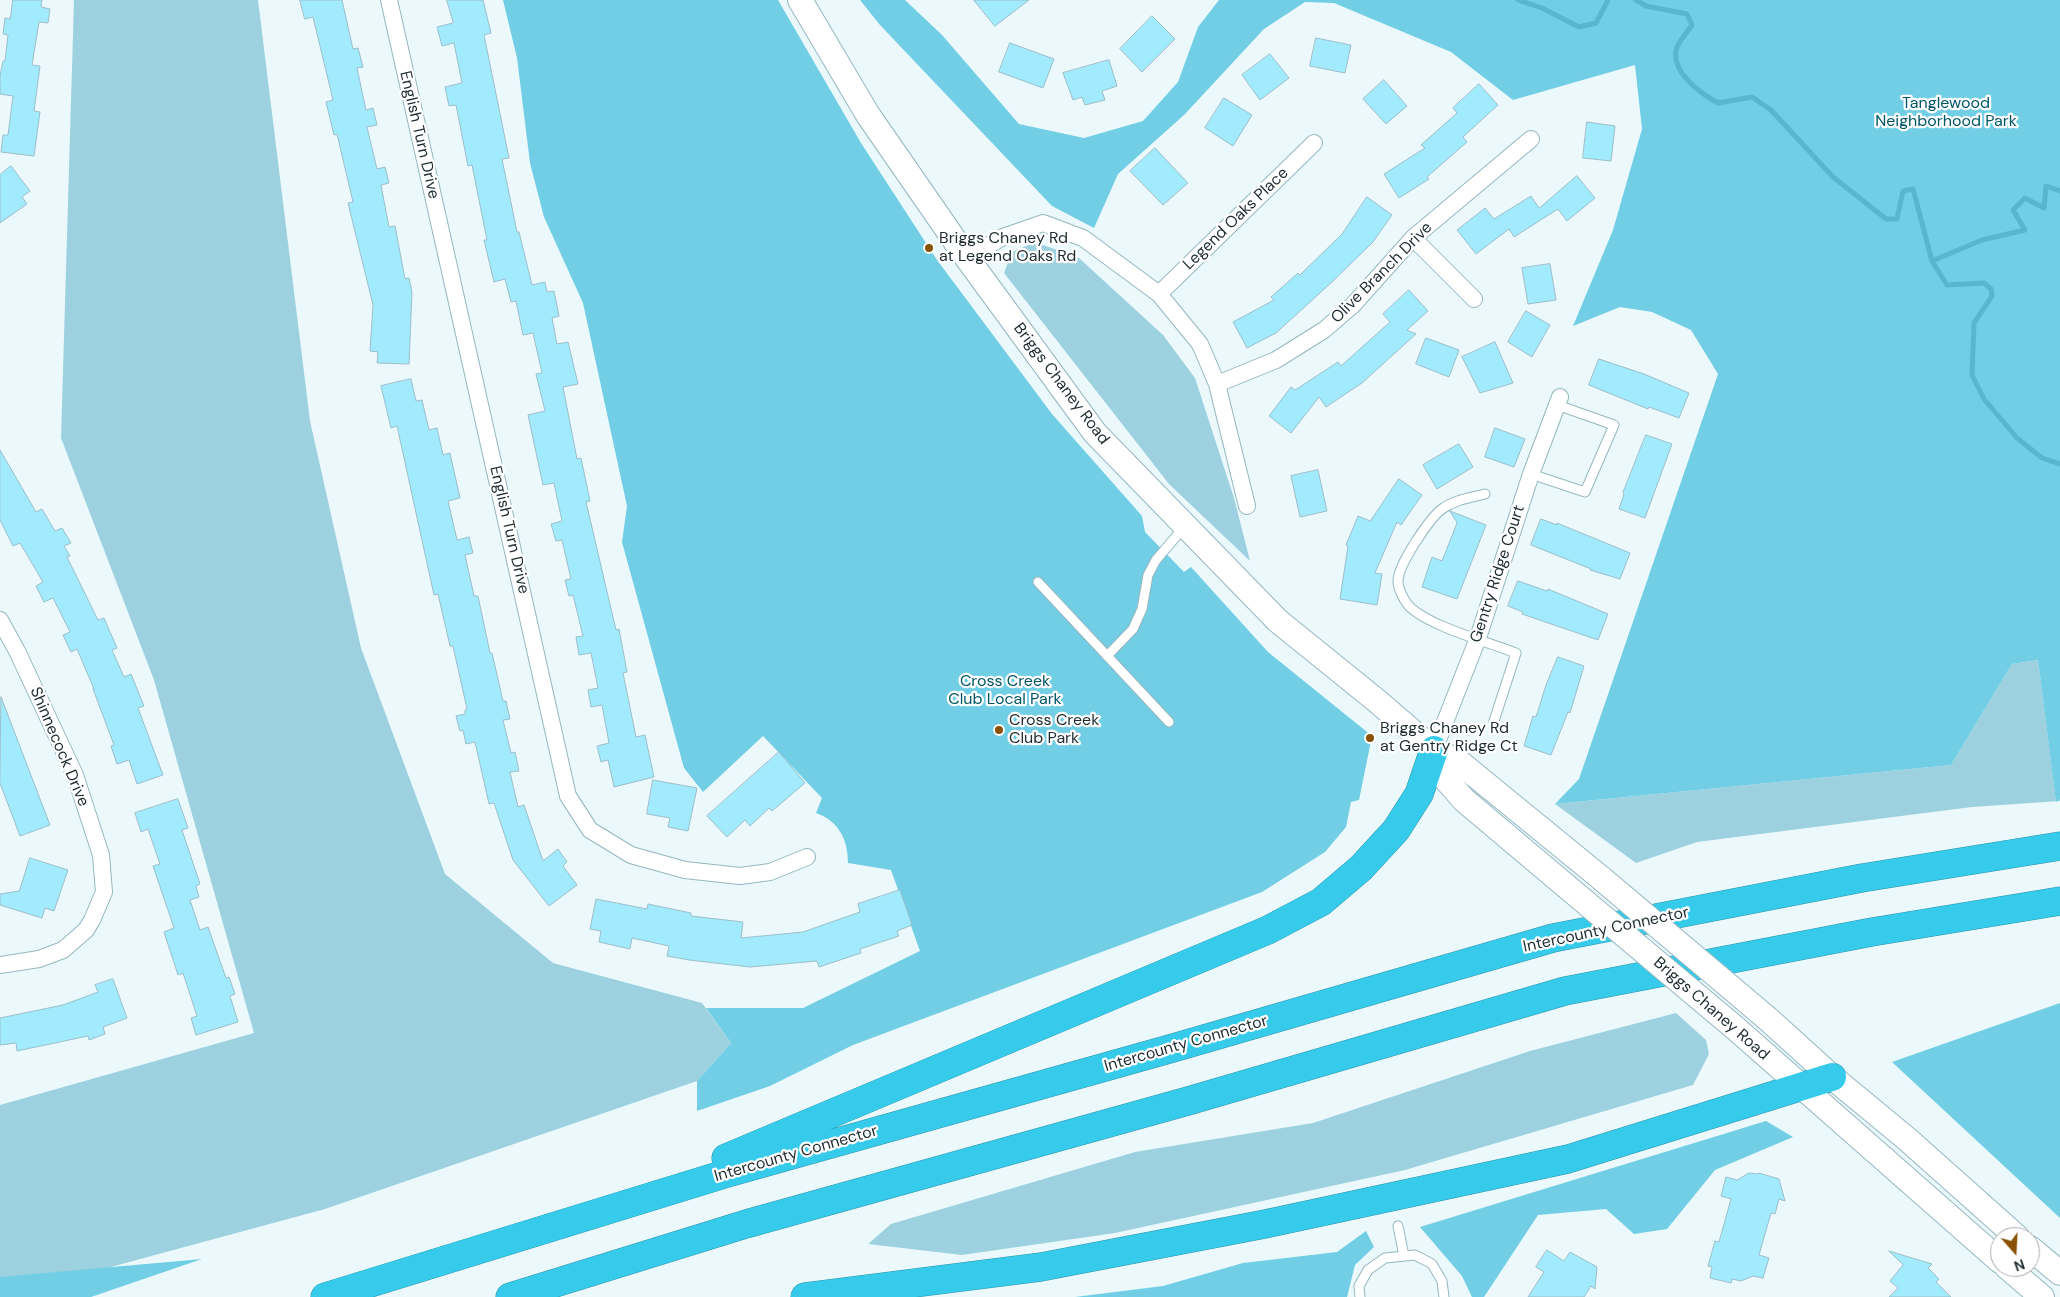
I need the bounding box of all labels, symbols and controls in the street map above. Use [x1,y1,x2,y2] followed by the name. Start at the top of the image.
[395,69,443,201] street label: English Turn Drive
[1875,94,2017,132] park label: Tanglewood Neighborhood Park
[1179,164,1293,274] street label: Legend Oaks Place
[1327,218,1437,328] street label: Olive Branch Drive
[939,229,1076,267] place label: Briggs Chaney Rd at Legend Oaks Rd
[923,242,935,254] marker: Briggs Chaney Rd at Legend Oaks Rd
[1009,319,1113,449] street label: Briggs Chaney Road
[485,464,533,596] street label: English Turn Drive
[1467,503,1529,645] street label: Gentry Ridge Court
[948,672,1062,710] park label: Cross Creek Club Local Park
[25,684,93,810] street label: Shinnecock Drive
[1009,711,1099,749] place label: Cross Creek Club Park
[1380,719,1518,757] place label: Briggs Chaney Rd at Gentry Ridge Ct
[993,724,1005,736] marker: Cross Creek Club Park
[1364,732,1376,744] marker: Briggs Chaney Rd at Gentry Ridge Ct
[1521,903,1691,957] street label: Intercounty Connector
[1649,953,1773,1065] street label: Briggs Chaney Road
[1102,1011,1270,1077] street label: Intercounty Connector
[712,1121,880,1187] street label: Intercounty Connector
[1990,1227,2040,1277] north arrow
[2012,1255,2027,1275] text: N

